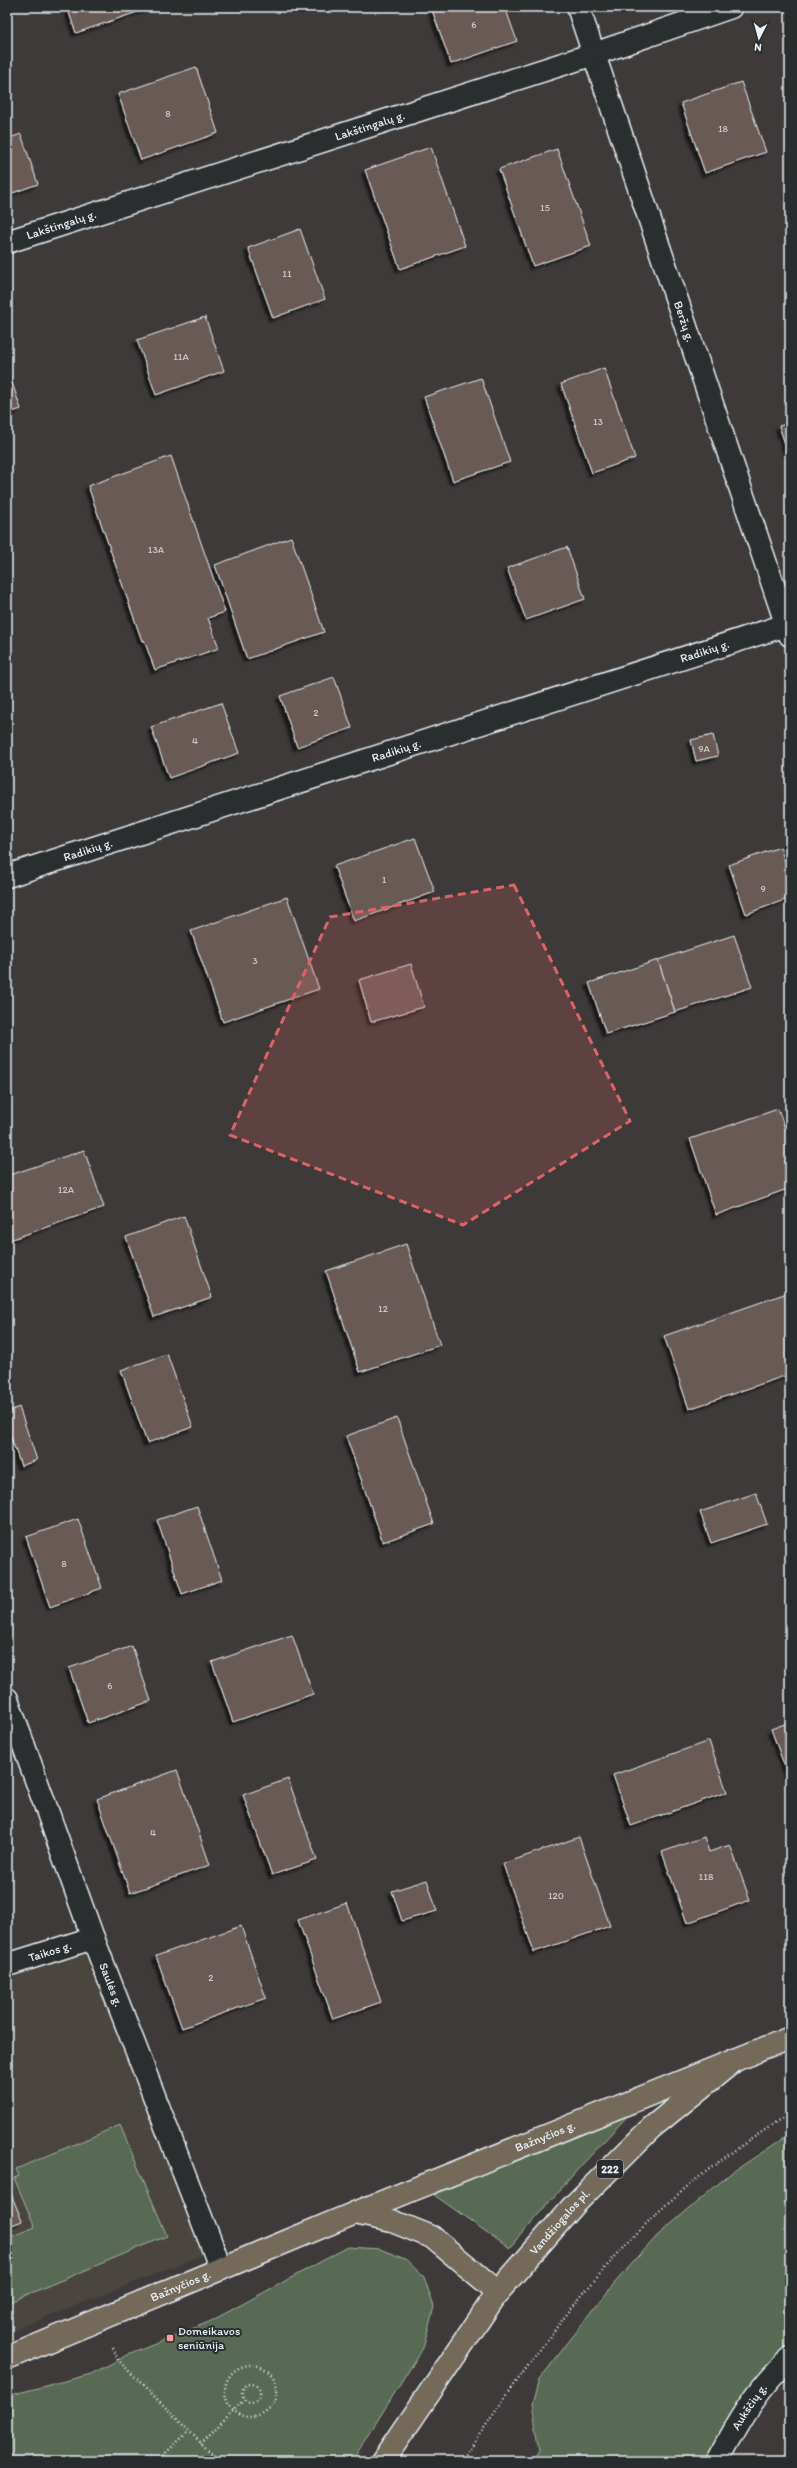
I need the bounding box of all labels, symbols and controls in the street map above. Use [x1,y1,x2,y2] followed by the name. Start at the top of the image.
[471,18,477,31] house number: 6
[739,18,779,58] north arrow
[754,41,762,54] text: N
[165,107,171,120] house number: 8
[333,108,407,144] street label: Lakštingalų g.
[718,122,729,135] house number: 18
[540,201,550,214] house number: 15
[25,207,98,242] street label: Lakštingalų g.
[282,267,292,280] house number: 11
[671,299,698,344] street label: Beržų g.
[173,350,189,363] house number: 11A
[593,415,604,428] house number: 13
[148,543,165,556] house number: 13A
[678,637,731,666] street label: Radikių g.
[313,706,319,719] house number: 2
[192,734,198,747] house number: 4
[370,736,423,765] street label: Radikių g.
[698,742,710,755] house number: 9A
[62,835,114,864] street label: Radikių g.
[382,873,387,886] house number: 1
[760,882,766,895] house number: 9
[252,954,258,967] house number: 3
[58,1183,75,1196] house number: 12A
[378,1302,389,1315] house number: 12
[61,1557,67,1570] house number: 8
[107,1679,113,1692] house number: 6
[150,1826,156,1839] house number: 4
[699,1870,714,1883] house number: 118
[548,1889,564,1902] house number: 120
[27,1938,73,1965] street label: Taikos g.
[96,1961,126,2009] street label: Saulės g.
[208,1971,214,1984] house number: 2
[513,2118,578,2155] street label: Bažnyčios g.
[597,2160,623,2178] road number: 222
[527,2186,593,2258] street label: Vandžiogalos pl.
[148,2267,213,2304] street label: Bažnyčios g.
[178,2324,240,2352] place label: Domeikavos seniūnija
[165,2333,175,2343] marker: Domeikavos seniūnija
[729,2381,770,2433] street label: Aukščių g.

